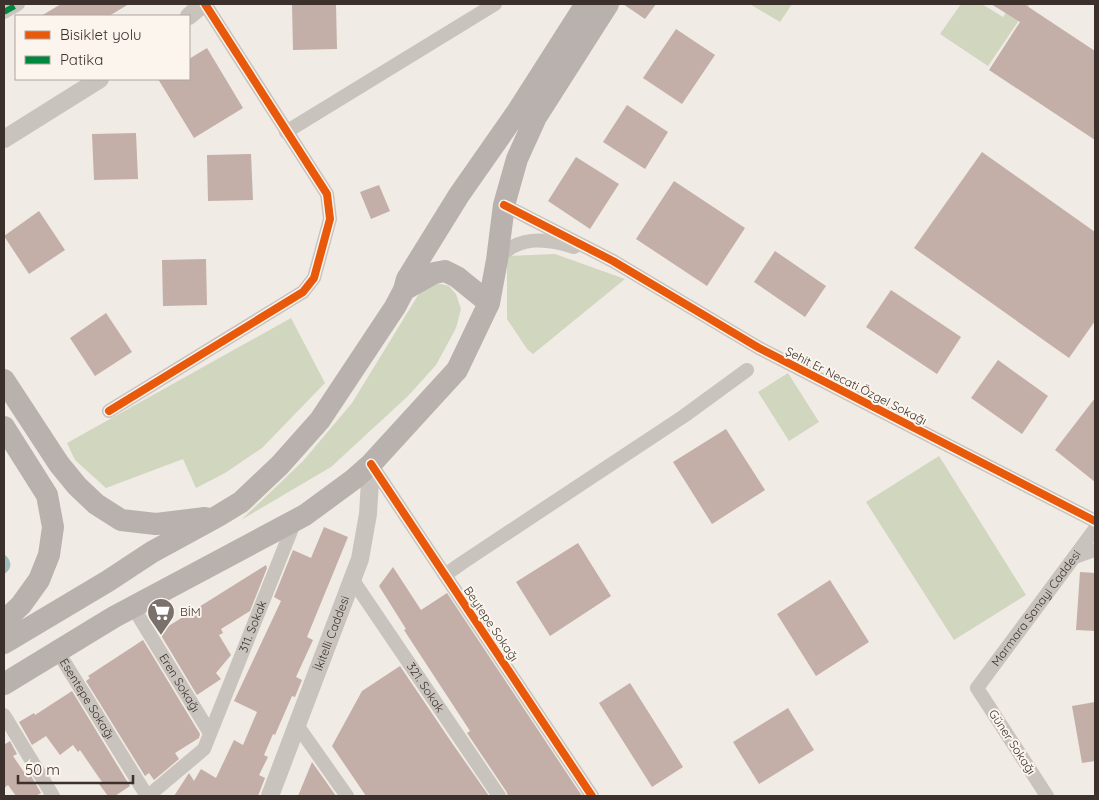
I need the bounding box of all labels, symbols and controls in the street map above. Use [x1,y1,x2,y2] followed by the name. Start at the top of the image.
[15,15,190,80] legend
[60,25,142,44] text: Bisiklet yolu
[60,50,103,69] text: Patika
[783,343,929,428] street label: Şehit Er Necati Özgel Sokağı
[988,547,1084,669] street label: Marmara Sanayi Caddesi
[461,583,522,664] street label: Beytepe Sokağı
[310,594,352,673] street label: İkitelli Caddesi
[146,597,176,636] supermarket icon: BİM
[235,598,270,655] street label: 311. Sokak
[180,604,201,619] place label: BİM
[156,651,203,715] street label: Eren Sokağı
[57,655,118,742] street label: Esentepe Sokağı
[404,659,448,715] street label: 321. Sokak
[986,706,1039,777] street label: Güner Sokağı
[18,752,132,784] scale bar
[25,760,60,779] text: 50 m

